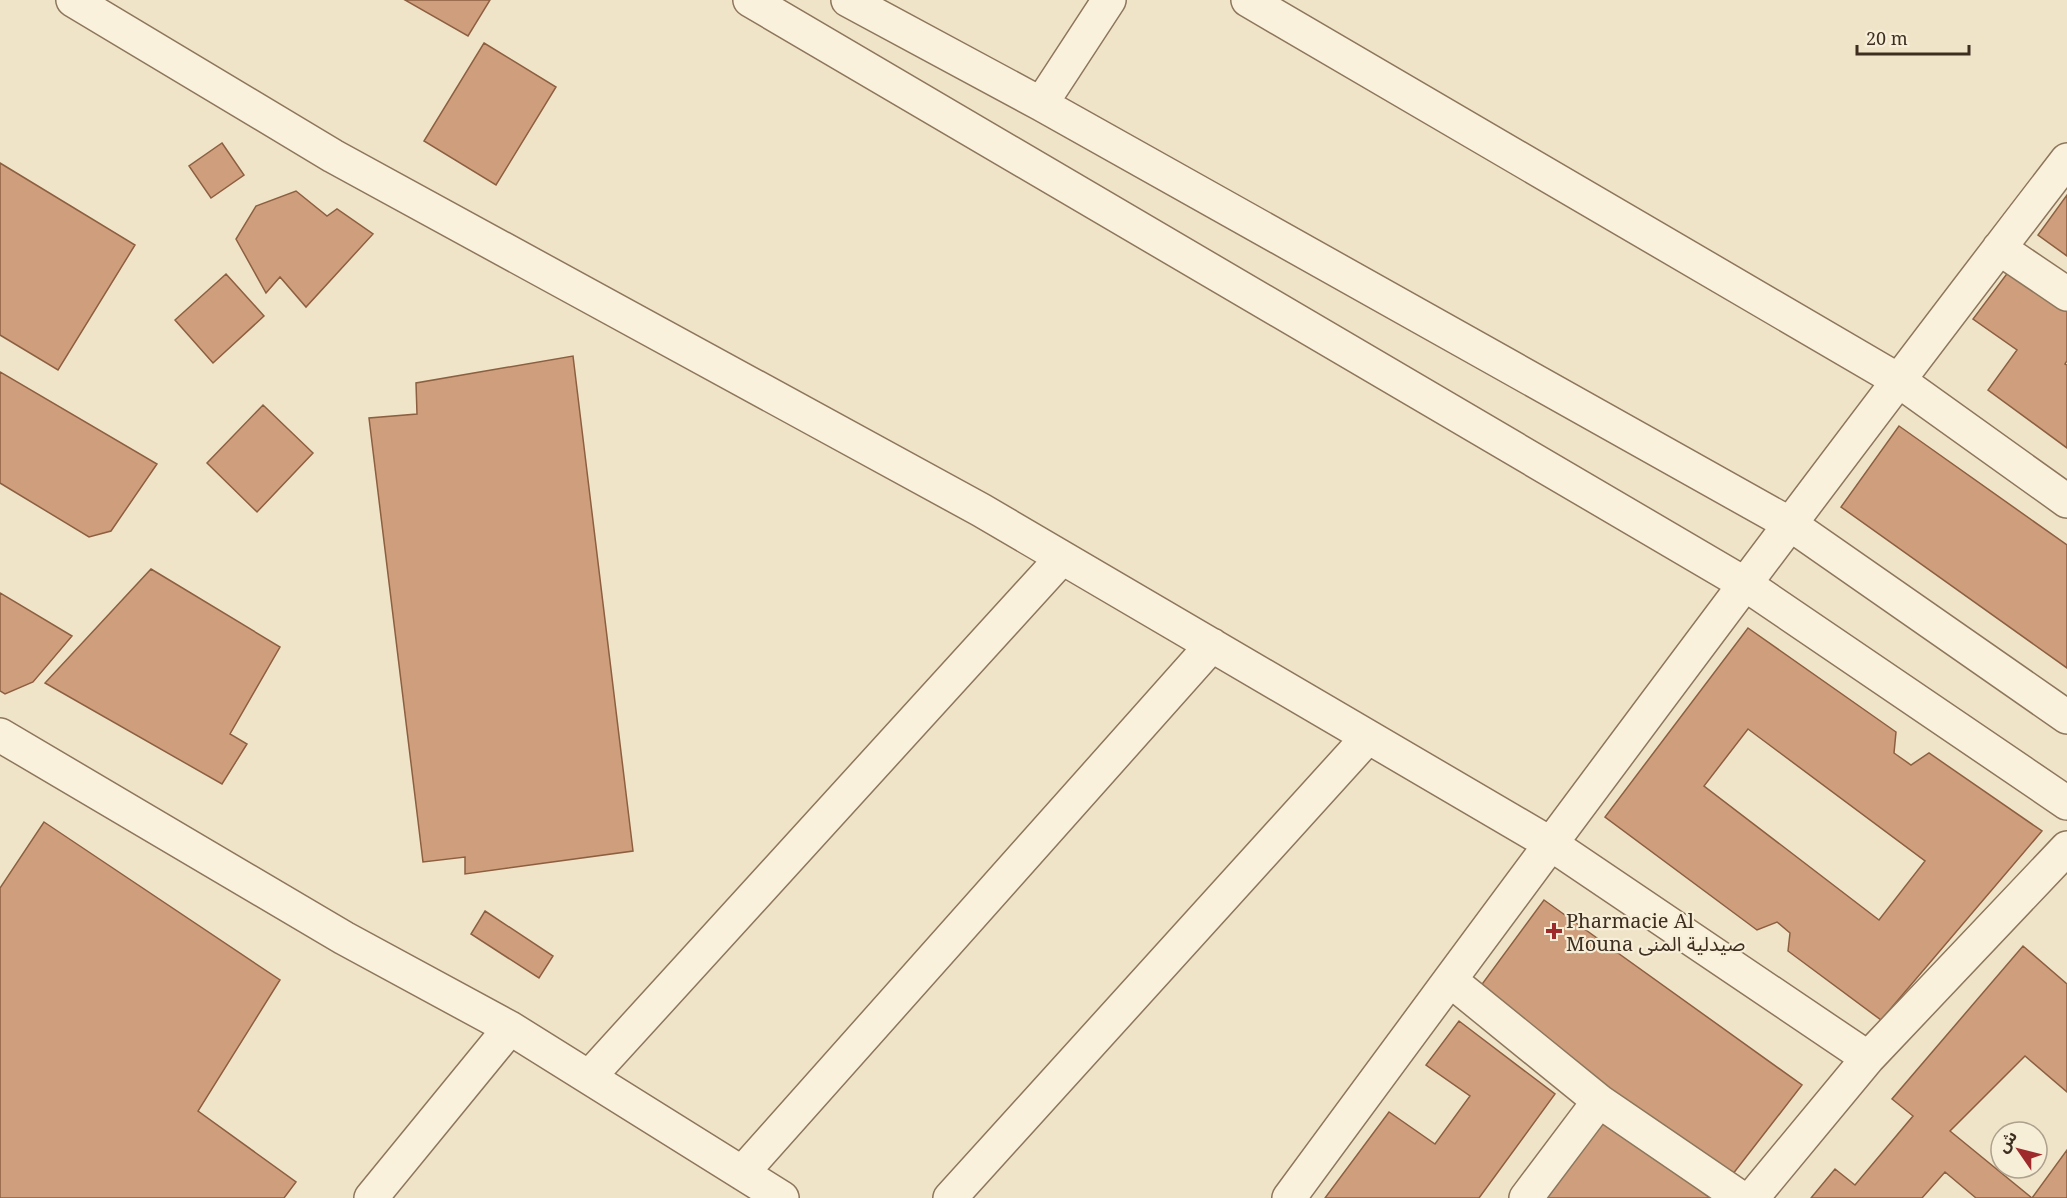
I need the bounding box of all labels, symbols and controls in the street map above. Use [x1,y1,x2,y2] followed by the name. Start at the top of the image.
[1857,18,1970,56] scale bar
[1866,26,1908,50] text: 20 m
[1566,907,1745,957] place label: Pharmacie Al Mouna صيدلية المنى
[1547,924,1561,938] marker: Pharmacie Al Mouna صيدلية المنى
[1989,1120,2049,1180] north arrow
[1991,1126,2022,1157] text: ش

